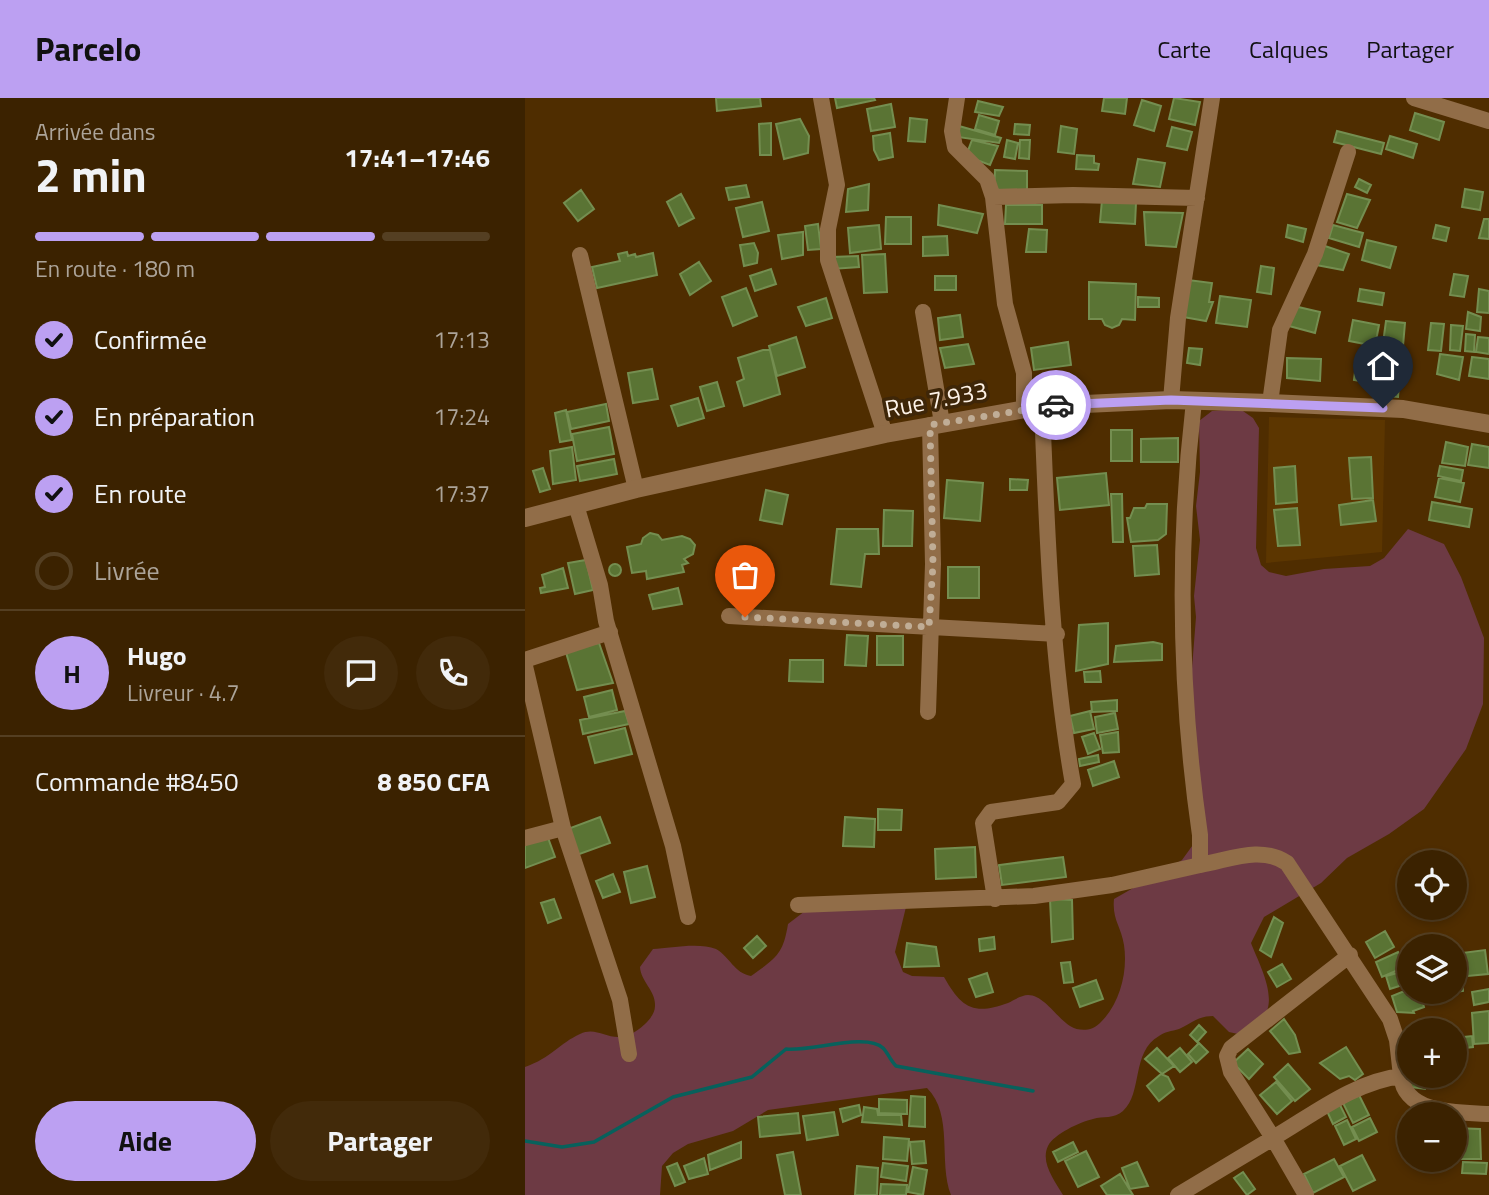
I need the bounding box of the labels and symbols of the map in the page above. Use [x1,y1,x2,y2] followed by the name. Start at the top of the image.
[1353,336,1413,408] pin
[1021,370,1091,440] courier
[882,371,990,427] street label: Rue 7.933
[715,545,775,617] pin

